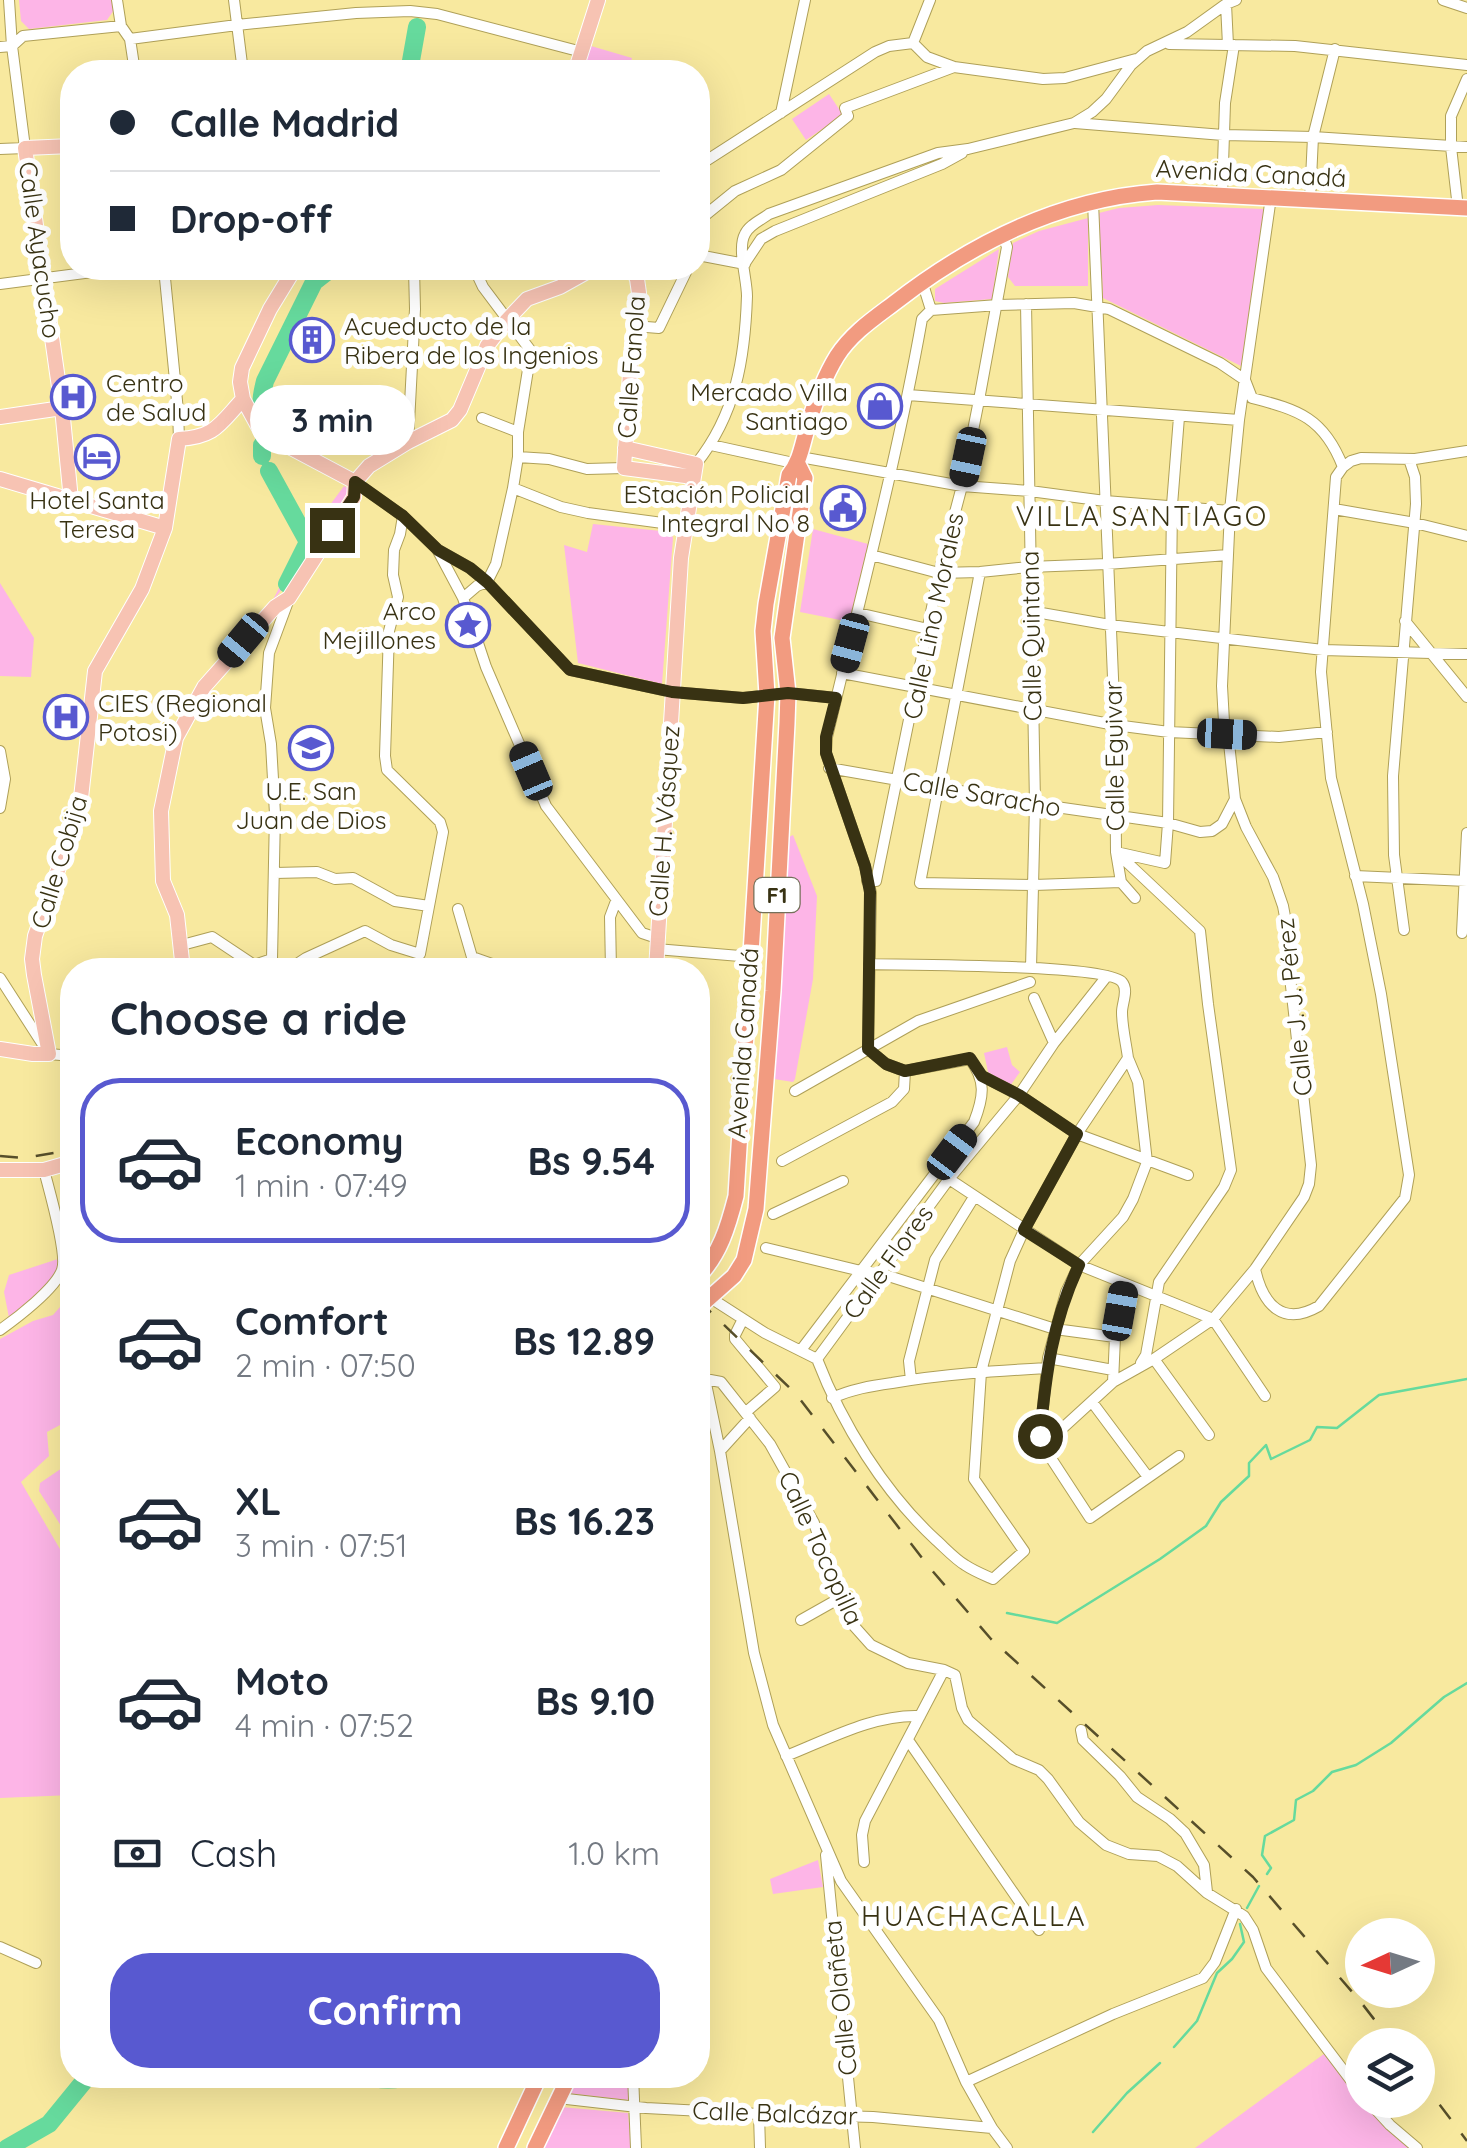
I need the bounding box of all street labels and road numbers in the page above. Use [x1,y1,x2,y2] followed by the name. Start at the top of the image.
[1155,152,1347,193] street label: Avenida Canadá
[13,160,68,340] street label: Calle Ayacucho
[610,295,651,439] street label: Calle Fanola
[895,510,970,722] street label: Calle Lino Morales
[1014,551,1047,721] street label: Calle Quintana
[1097,680,1130,832] street label: Calle Eguivar
[641,724,686,918] street label: Calle H. Vásquez
[901,764,1063,823] street label: Calle Saracho
[24,792,93,932] street label: Calle Cobija
[754,878,800,912] road number: F1
[1269,916,1318,1098] street label: Calle J. J. Pérez
[720,947,765,1139] street label: Avenida Canadá
[836,1199,939,1325] street label: Calle Flores
[772,1466,871,1630] street label: Calle Tocopilla
[816,1919,863,2077] street label: Calle Olañeta
[692,2094,859,2131] street label: Calle Balcázar

